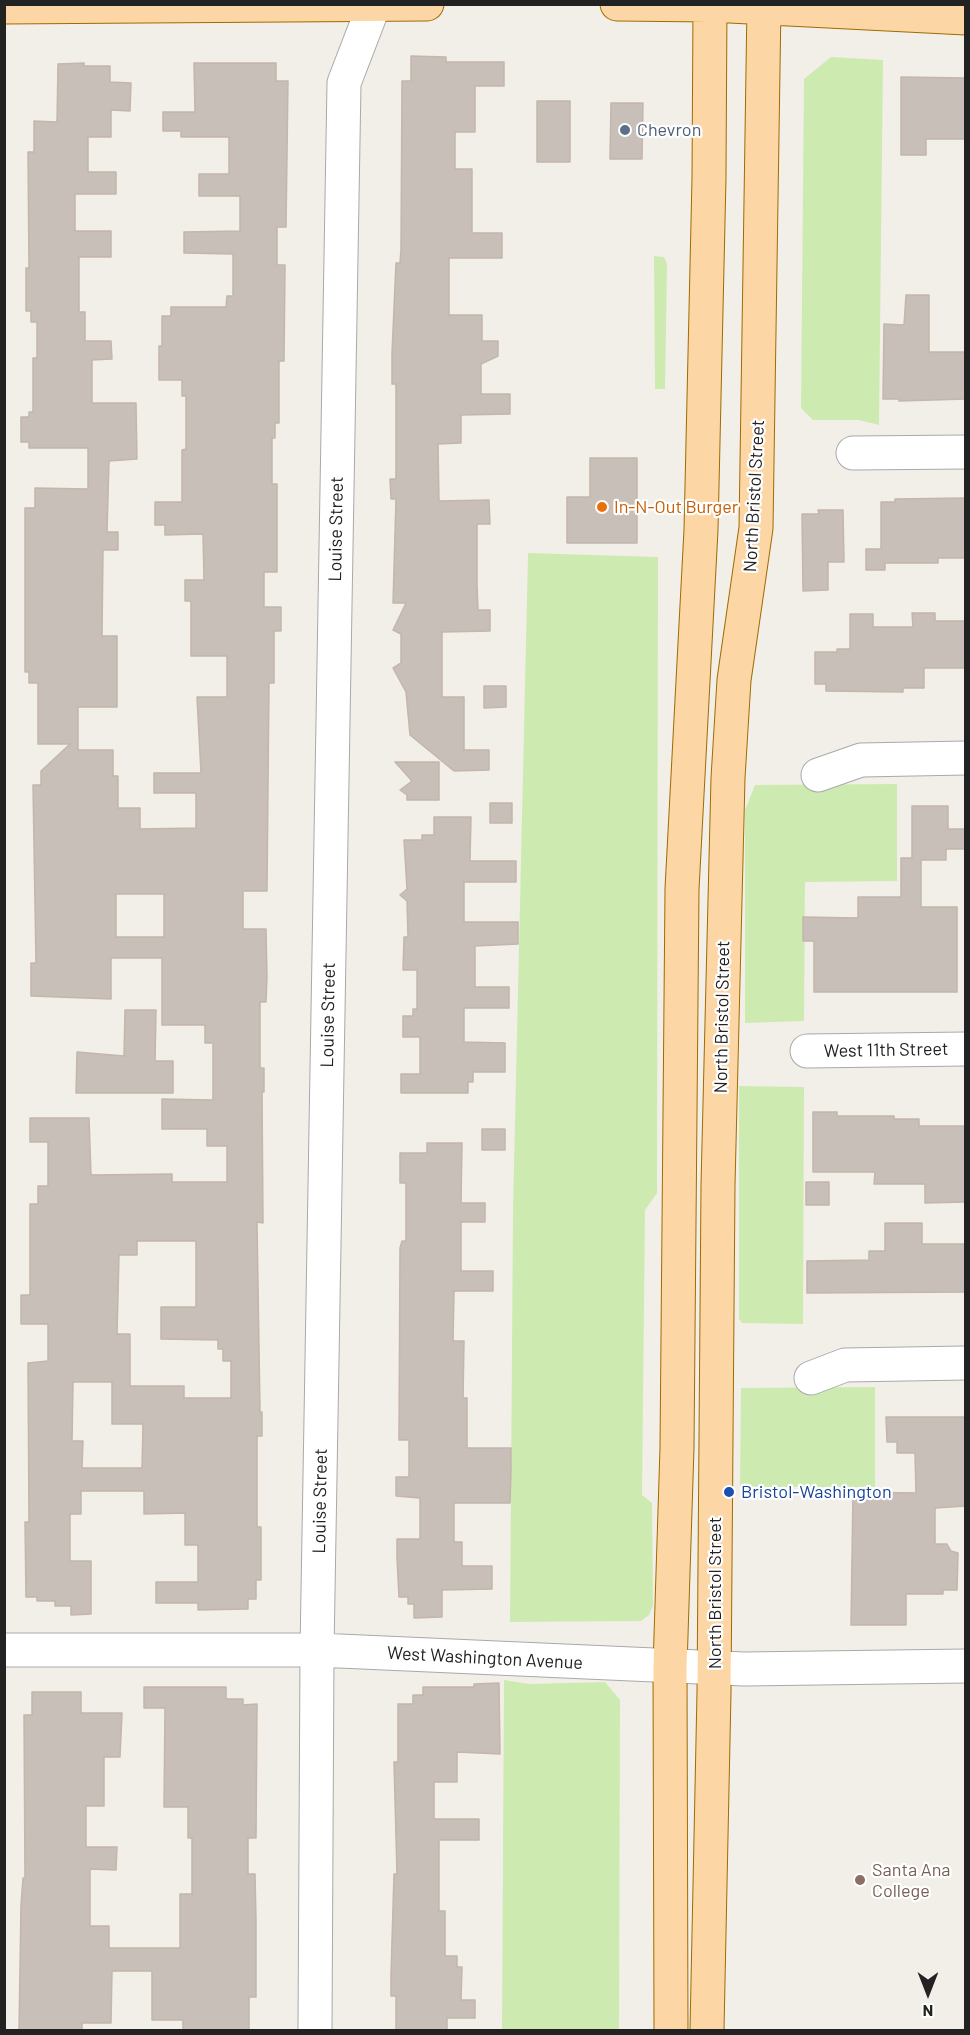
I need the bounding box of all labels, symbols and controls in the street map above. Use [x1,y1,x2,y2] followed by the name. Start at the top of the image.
[637,119,701,141] place label: Chevron
[618,123,632,137] marker: Chevron
[739,419,769,573] street label: North Bristol Street
[324,476,348,582] street label: Louise Street
[614,496,738,518] place label: In-N-Out Burger
[595,500,609,514] marker: In-N-Out Burger
[710,940,734,1094] street label: North Bristol Street
[316,962,340,1068] street label: Louise Street
[823,1038,949,1062] street label: West 11th Street
[308,1448,332,1554] street label: Louise Street
[741,1481,892,1503] place label: Bristol-Washington
[722,1485,736,1499] marker: Bristol-Washington
[704,1517,726,1669] street label: North Bristol Street
[386,1642,584,1674] street label: West Washington Avenue
[872,1859,951,1902] place label: Santa Ana College
[853,1873,867,1887] marker: Santa Ana College
[898,1963,958,2023] north arrow
[923,2002,933,2021] text: N

